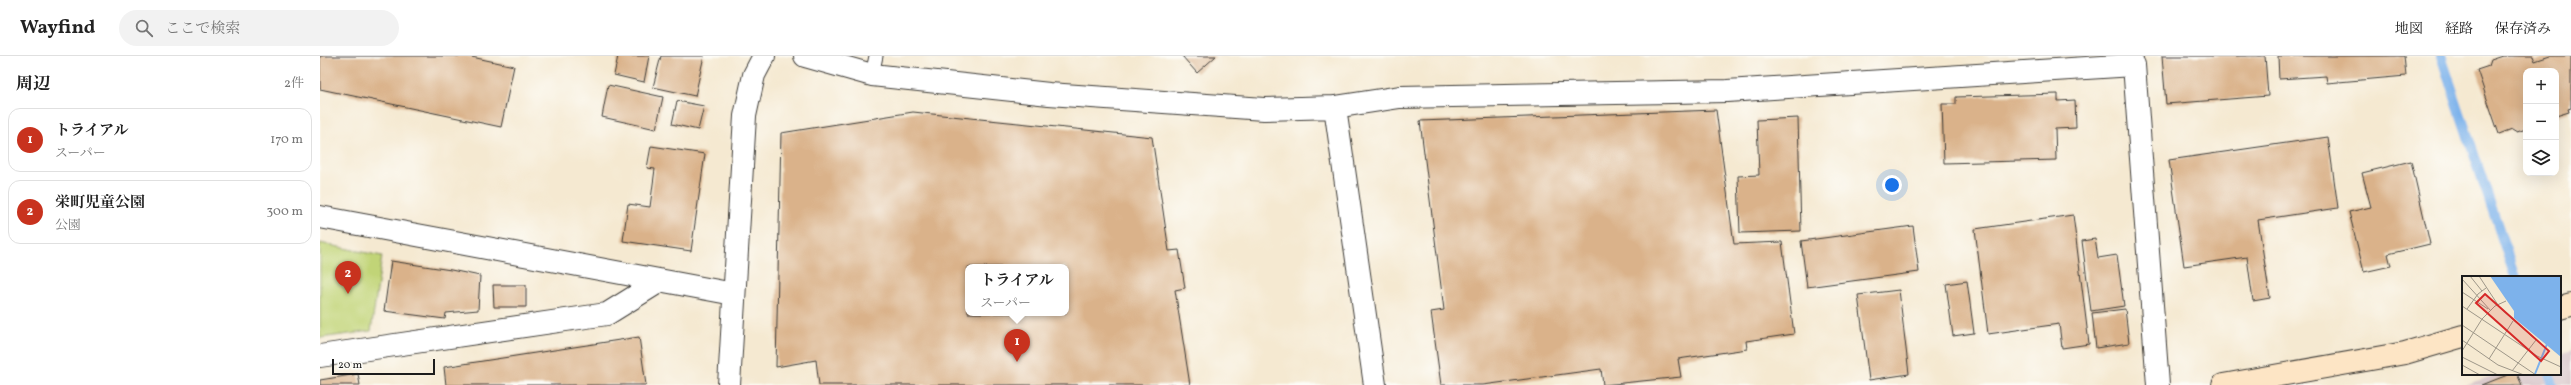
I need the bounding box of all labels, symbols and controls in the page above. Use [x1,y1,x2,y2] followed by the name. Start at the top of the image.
[119,10,399,46] search box
[20,15,95,41] text: Wayfind
[133,17,155,39] icon: search
[165,19,240,40] text: ここで検索
[2395,20,2423,39] text: 地図
[2445,20,2473,39] text: 経路
[2495,20,2551,39] text: 保存済み
[2523,68,2559,176] map controls
[2523,68,2559,104] button: +
[16,73,50,96] text: 周辺
[284,75,304,93] text: 2件
[2523,104,2559,140] button: −
[55,121,129,142] text: トライアル
[27,131,33,149] text: 1
[270,131,303,149] text: 170 m
[2523,140,2559,176] button: layers
[55,145,106,163] text: スーパー
[1882,175,1902,195] your location
[55,193,145,214] text: 栄町児童公園
[27,203,33,221] text: 2
[267,203,303,221] text: 300 m
[55,217,81,235] text: 公園
[335,261,361,294] pin: 2
[965,264,1069,316] popup
[980,271,1054,292] text: トライアル
[2462,276,2561,375] inset map
[980,295,1031,313] text: スーパー
[1004,329,1030,362] pin: 1
[332,357,435,376] scale bar
[338,358,362,373] text: 20 m

